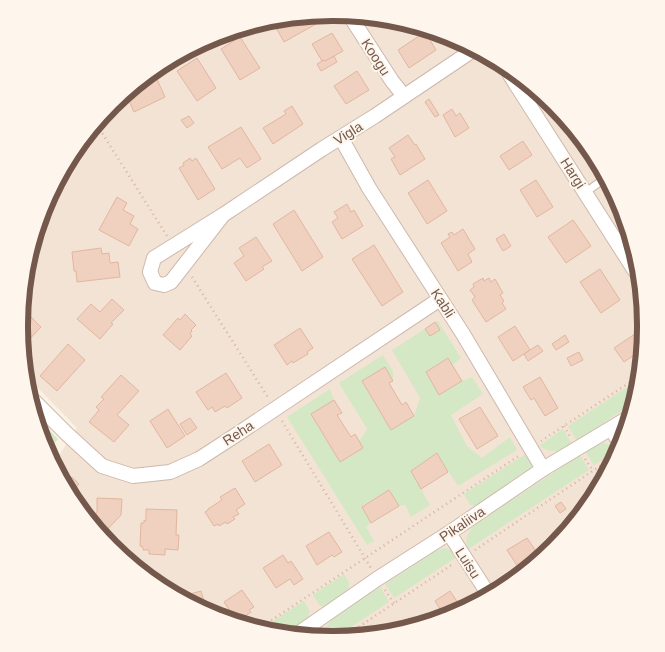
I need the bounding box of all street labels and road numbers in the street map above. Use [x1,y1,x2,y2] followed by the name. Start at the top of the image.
[358,36,394,78] street label: Koogu
[331,118,366,148] street label: Vigla
[557,155,589,191] street label: Hargi
[428,286,458,320] street label: Kabli
[220,417,257,449] street label: Reha
[436,503,488,545] street label: Pikaliiva
[452,545,484,581] street label: Luisu

